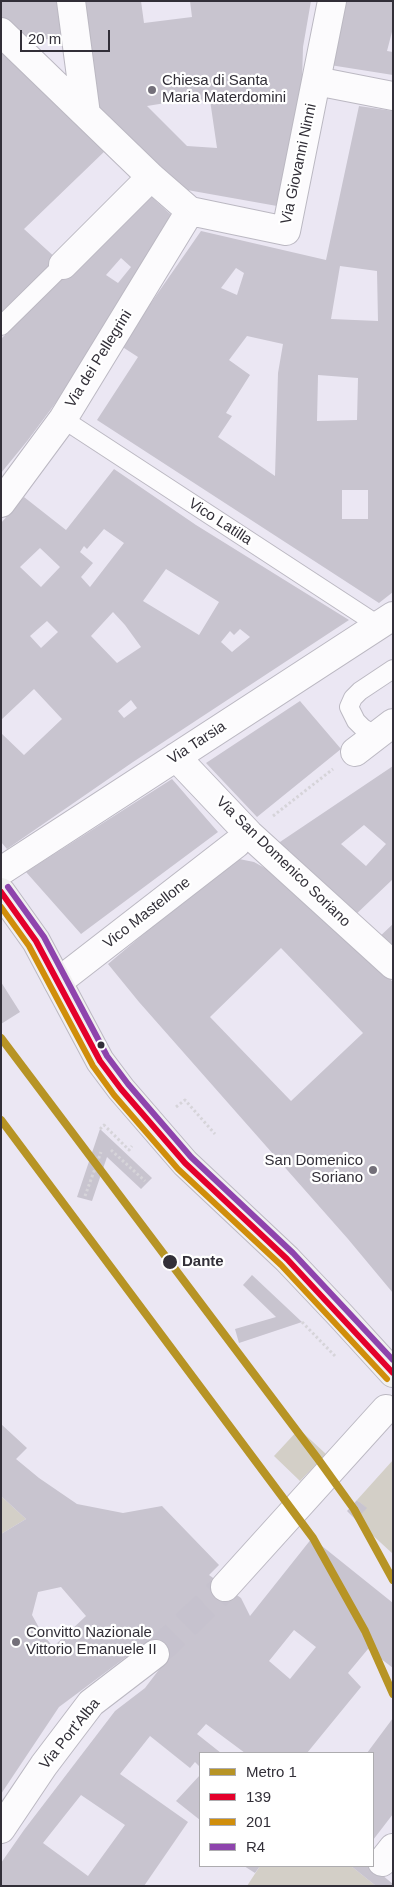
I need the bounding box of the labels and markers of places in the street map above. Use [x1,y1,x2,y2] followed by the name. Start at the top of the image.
[162,72,286,107] place label: Chiesa di Santa Maria Materdomini
[146,84,158,96] marker: Chiesa di Santa Maria Materdomini
[96,1040,106,1050] unlabelled marker
[265,1152,363,1187] place label: San Domenico Soriano
[367,1164,379,1176] marker: San Domenico Soriano
[161,1253,179,1271] marker: Dante
[182,1253,224,1271] place label: Dante
[26,1624,157,1659] place label: Convitto Nazionale Vittorio Emanuele II
[10,1636,22,1648] marker: Convitto Nazionale Vittorio Emanuele II

